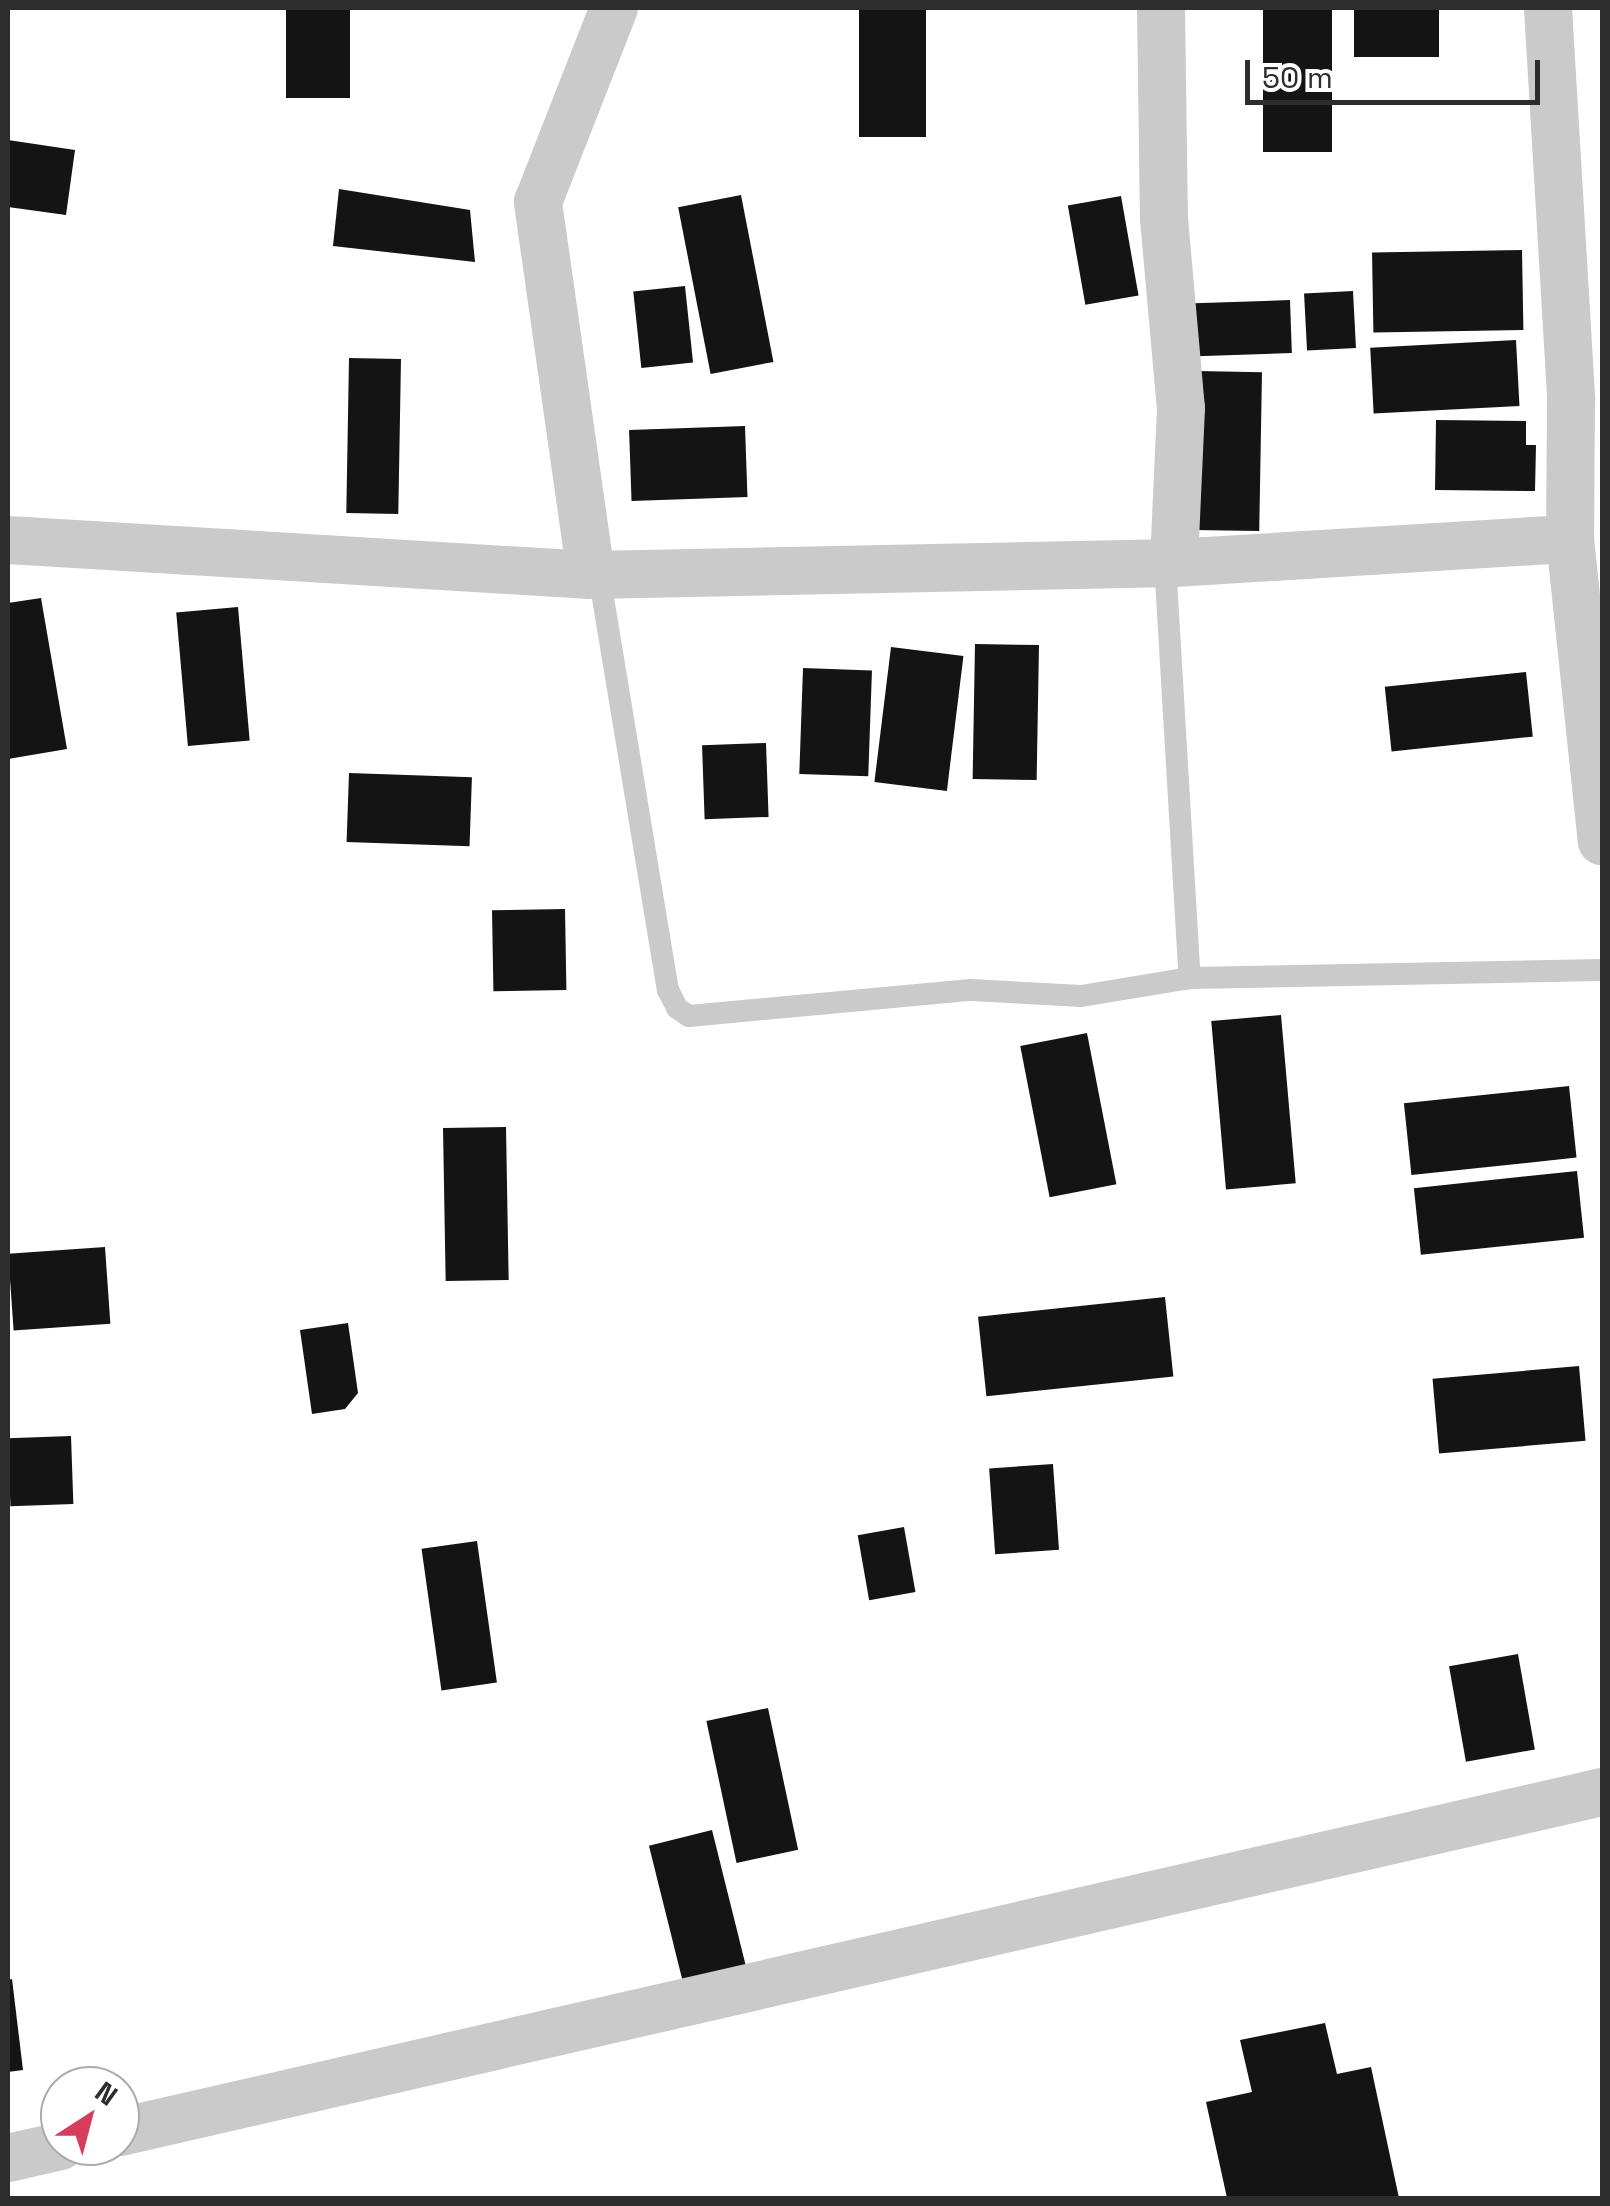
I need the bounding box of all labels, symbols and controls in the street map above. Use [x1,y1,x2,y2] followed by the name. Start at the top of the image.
[1250,40,1545,102] scale bar
[1262,58,1333,97] text: 50 m
[40,2066,140,2166] north arrow
[88,2073,125,2113] text: N

